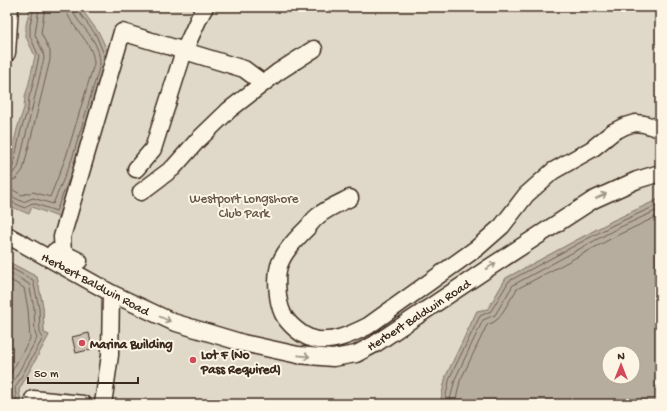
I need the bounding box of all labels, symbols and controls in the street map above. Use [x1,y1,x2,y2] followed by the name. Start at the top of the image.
[190,192,299,222] park label: Westport Longshore Club Park
[594,192,606,199] one-way arrow
[38,250,153,321] street label: Herbert Baldwin Road
[485,262,496,270] one-way arrow
[365,276,475,355] street label: Herbert Baldwin Road
[159,316,171,323] one-way arrow
[77,338,87,348] marker: Marina Building
[90,338,173,353] place label: Marina Building
[601,345,641,385] north arrow
[200,348,281,378] place label: Lot F (No Pass Required)
[617,351,625,363] text: N
[297,352,310,359] one-way arrow
[188,355,198,365] marker: Lot F (No Pass Required)
[28,359,138,385] scale bar
[34,368,59,382] text: 50 m

